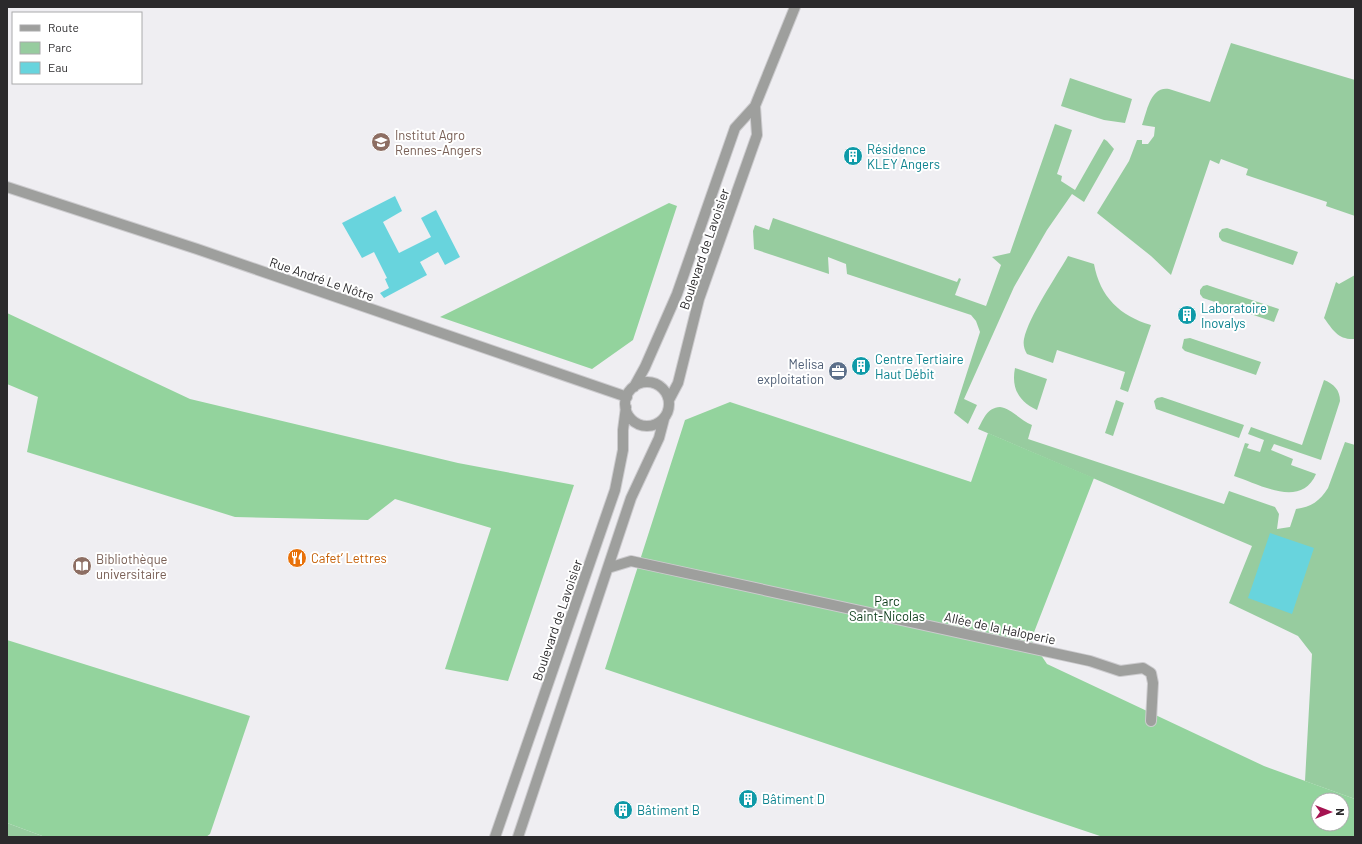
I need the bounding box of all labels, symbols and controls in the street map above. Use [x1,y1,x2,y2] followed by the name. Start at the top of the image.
[12,12,142,84] legend
[48,20,79,34] text: Route
[48,40,72,54] text: Parc
[48,60,68,74] text: Eau
[395,127,482,158] place label: Institut Agro Rennes-Angers
[370,131,392,153] school or university icon: Institut Agro Rennes-Angers
[867,141,940,172] place label: Résidence KLEY Angers
[842,145,864,167] building icon: Résidence KLEY Angers
[676,186,732,312] street label: Boulevard de Lavoisier
[268,254,376,304] street label: Rue André Le Nôtre
[1201,300,1267,331] place label: Laboratoire Inovalys
[1176,304,1198,326] building icon: Laboratoire Inovalys
[875,351,964,382] place label: Centre Tertiaire Haut Débit
[850,355,872,377] building icon: Centre Tertiaire Haut Débit
[757,356,824,387] place label: Melisa exploitation
[827,360,849,382] office icon: Melisa exploitation
[286,547,308,569] restaurant icon: Cafet’ Lettres
[311,550,387,566] place label: Cafet’ Lettres
[96,551,168,582] place label: Bibliothèque universitaire
[71,555,93,577] library icon: Bibliothèque universitaire
[529,557,585,683] street label: Boulevard de Lavoisier
[849,593,925,624] park label: Parc Saint-Nicolas
[943,608,1057,648] street label: Allée de la Haloperie
[737,788,759,810] building icon: Bâtiment D
[762,791,825,807] place label: Bâtiment D
[1310,792,1350,832] north arrow
[612,799,634,821] building icon: Bâtiment B
[637,802,700,818] place label: Bâtiment B
[1334,808,1347,816] text: N

